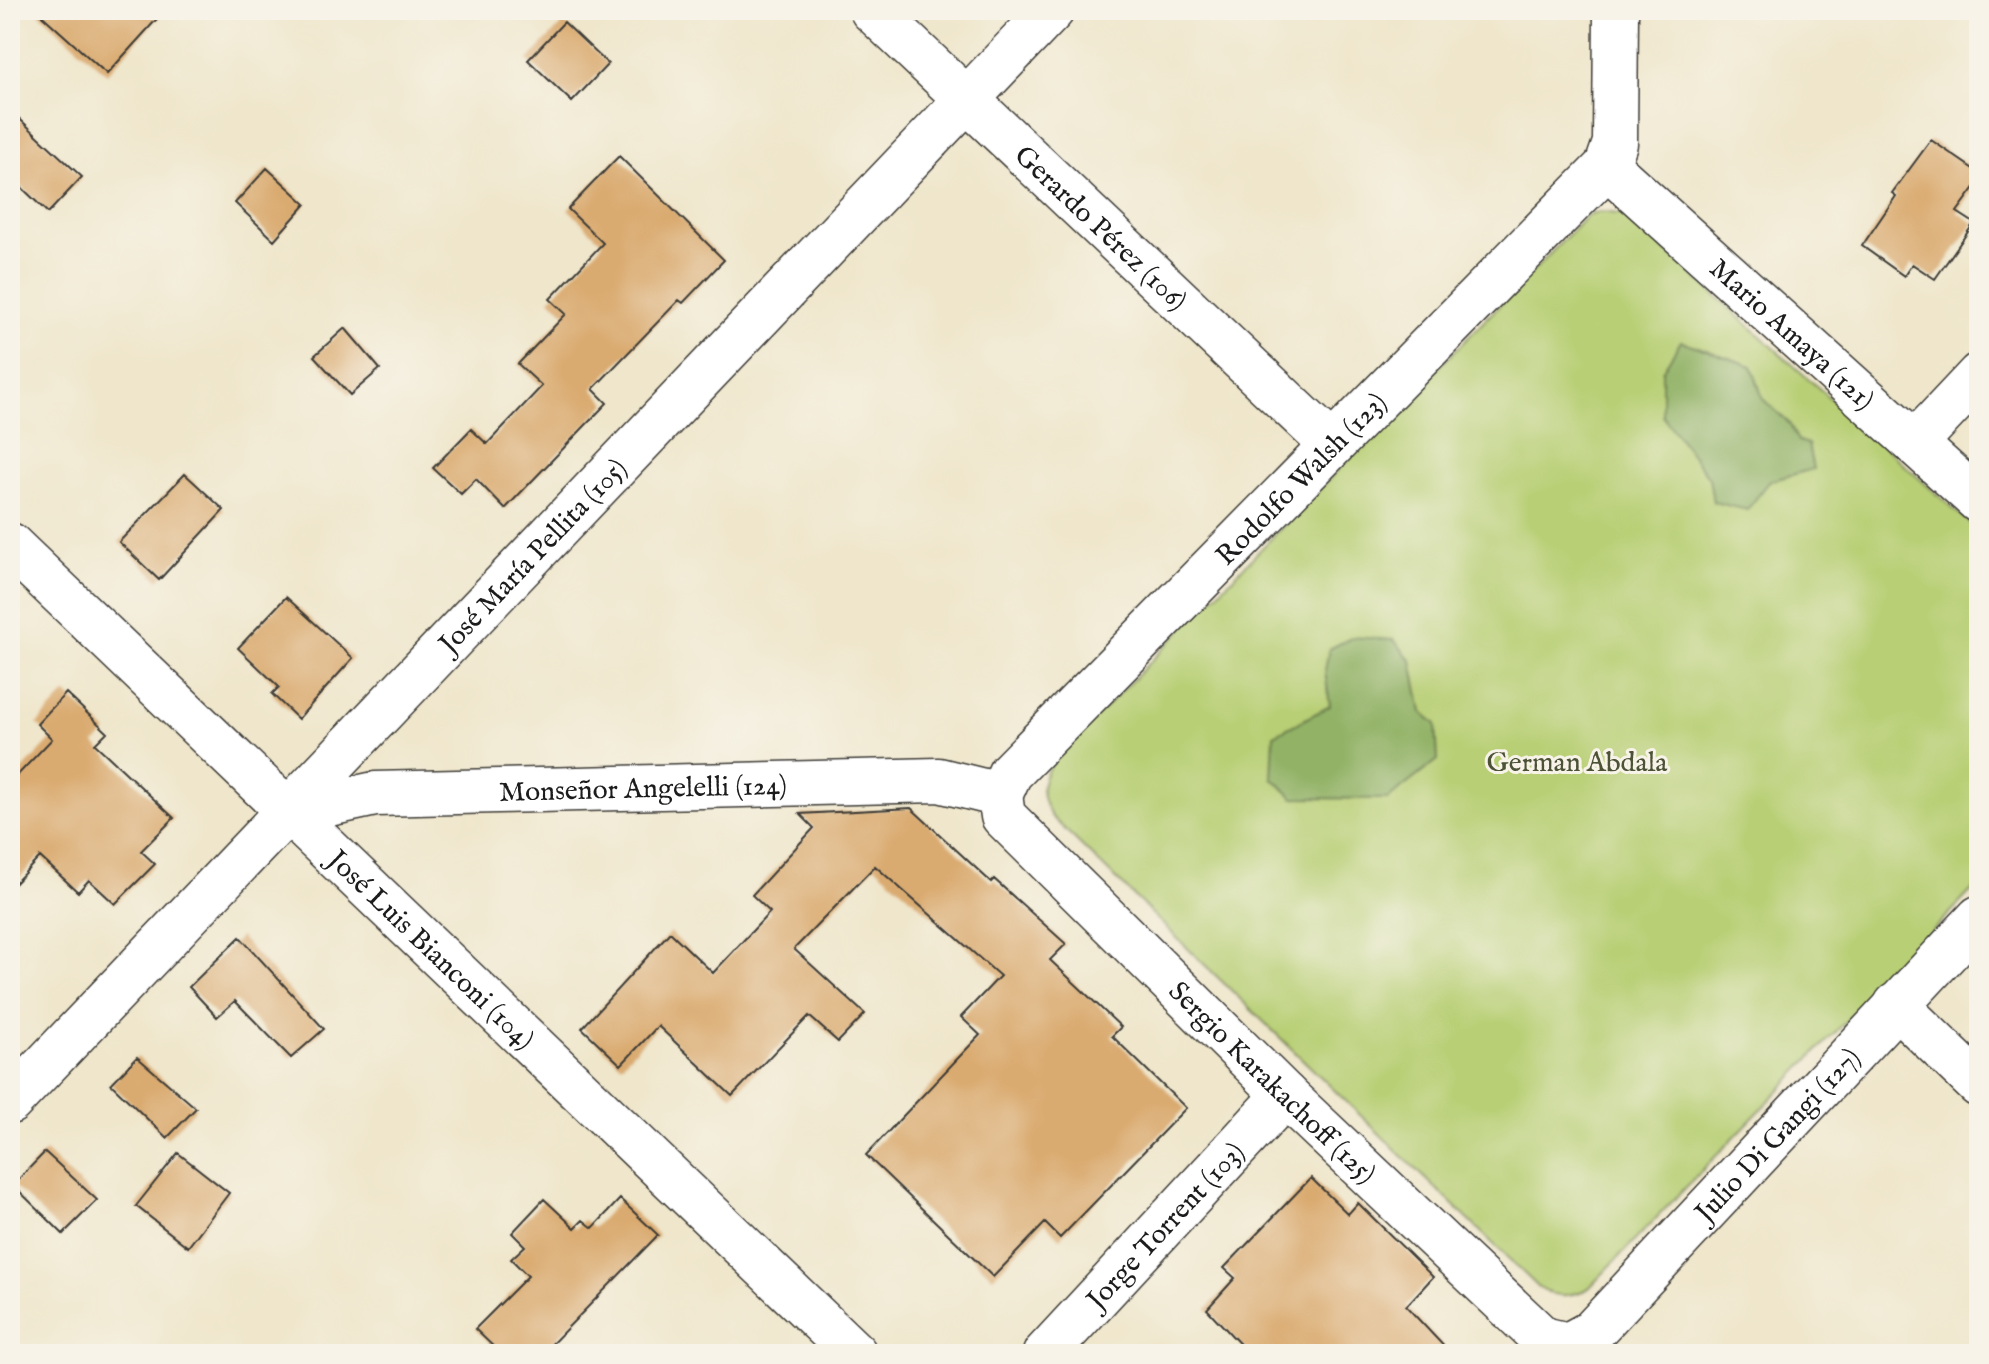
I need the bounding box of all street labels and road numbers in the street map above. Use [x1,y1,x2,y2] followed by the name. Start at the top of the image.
[1006,139,1194,319] street label: Gerardo Pérez (106)
[1701,252,1881,418] street label: Mario Amaya (121)
[1209,386,1395,574] street label: Rodolfo Walsh (123)
[430,452,635,664] street label: José María Pellita (105)
[499,769,787,811] street label: Monseñor Angelelli (124)
[317,841,541,1058] street label: José Luis Bianconi (104)
[1160,975,1382,1192] street label: Sergio Karakachoff (125)
[1687,1041,1869,1233] street label: Julio Di Gangi (127)
[1078,1136,1253,1320] street label: Jorge Torrent (103)

